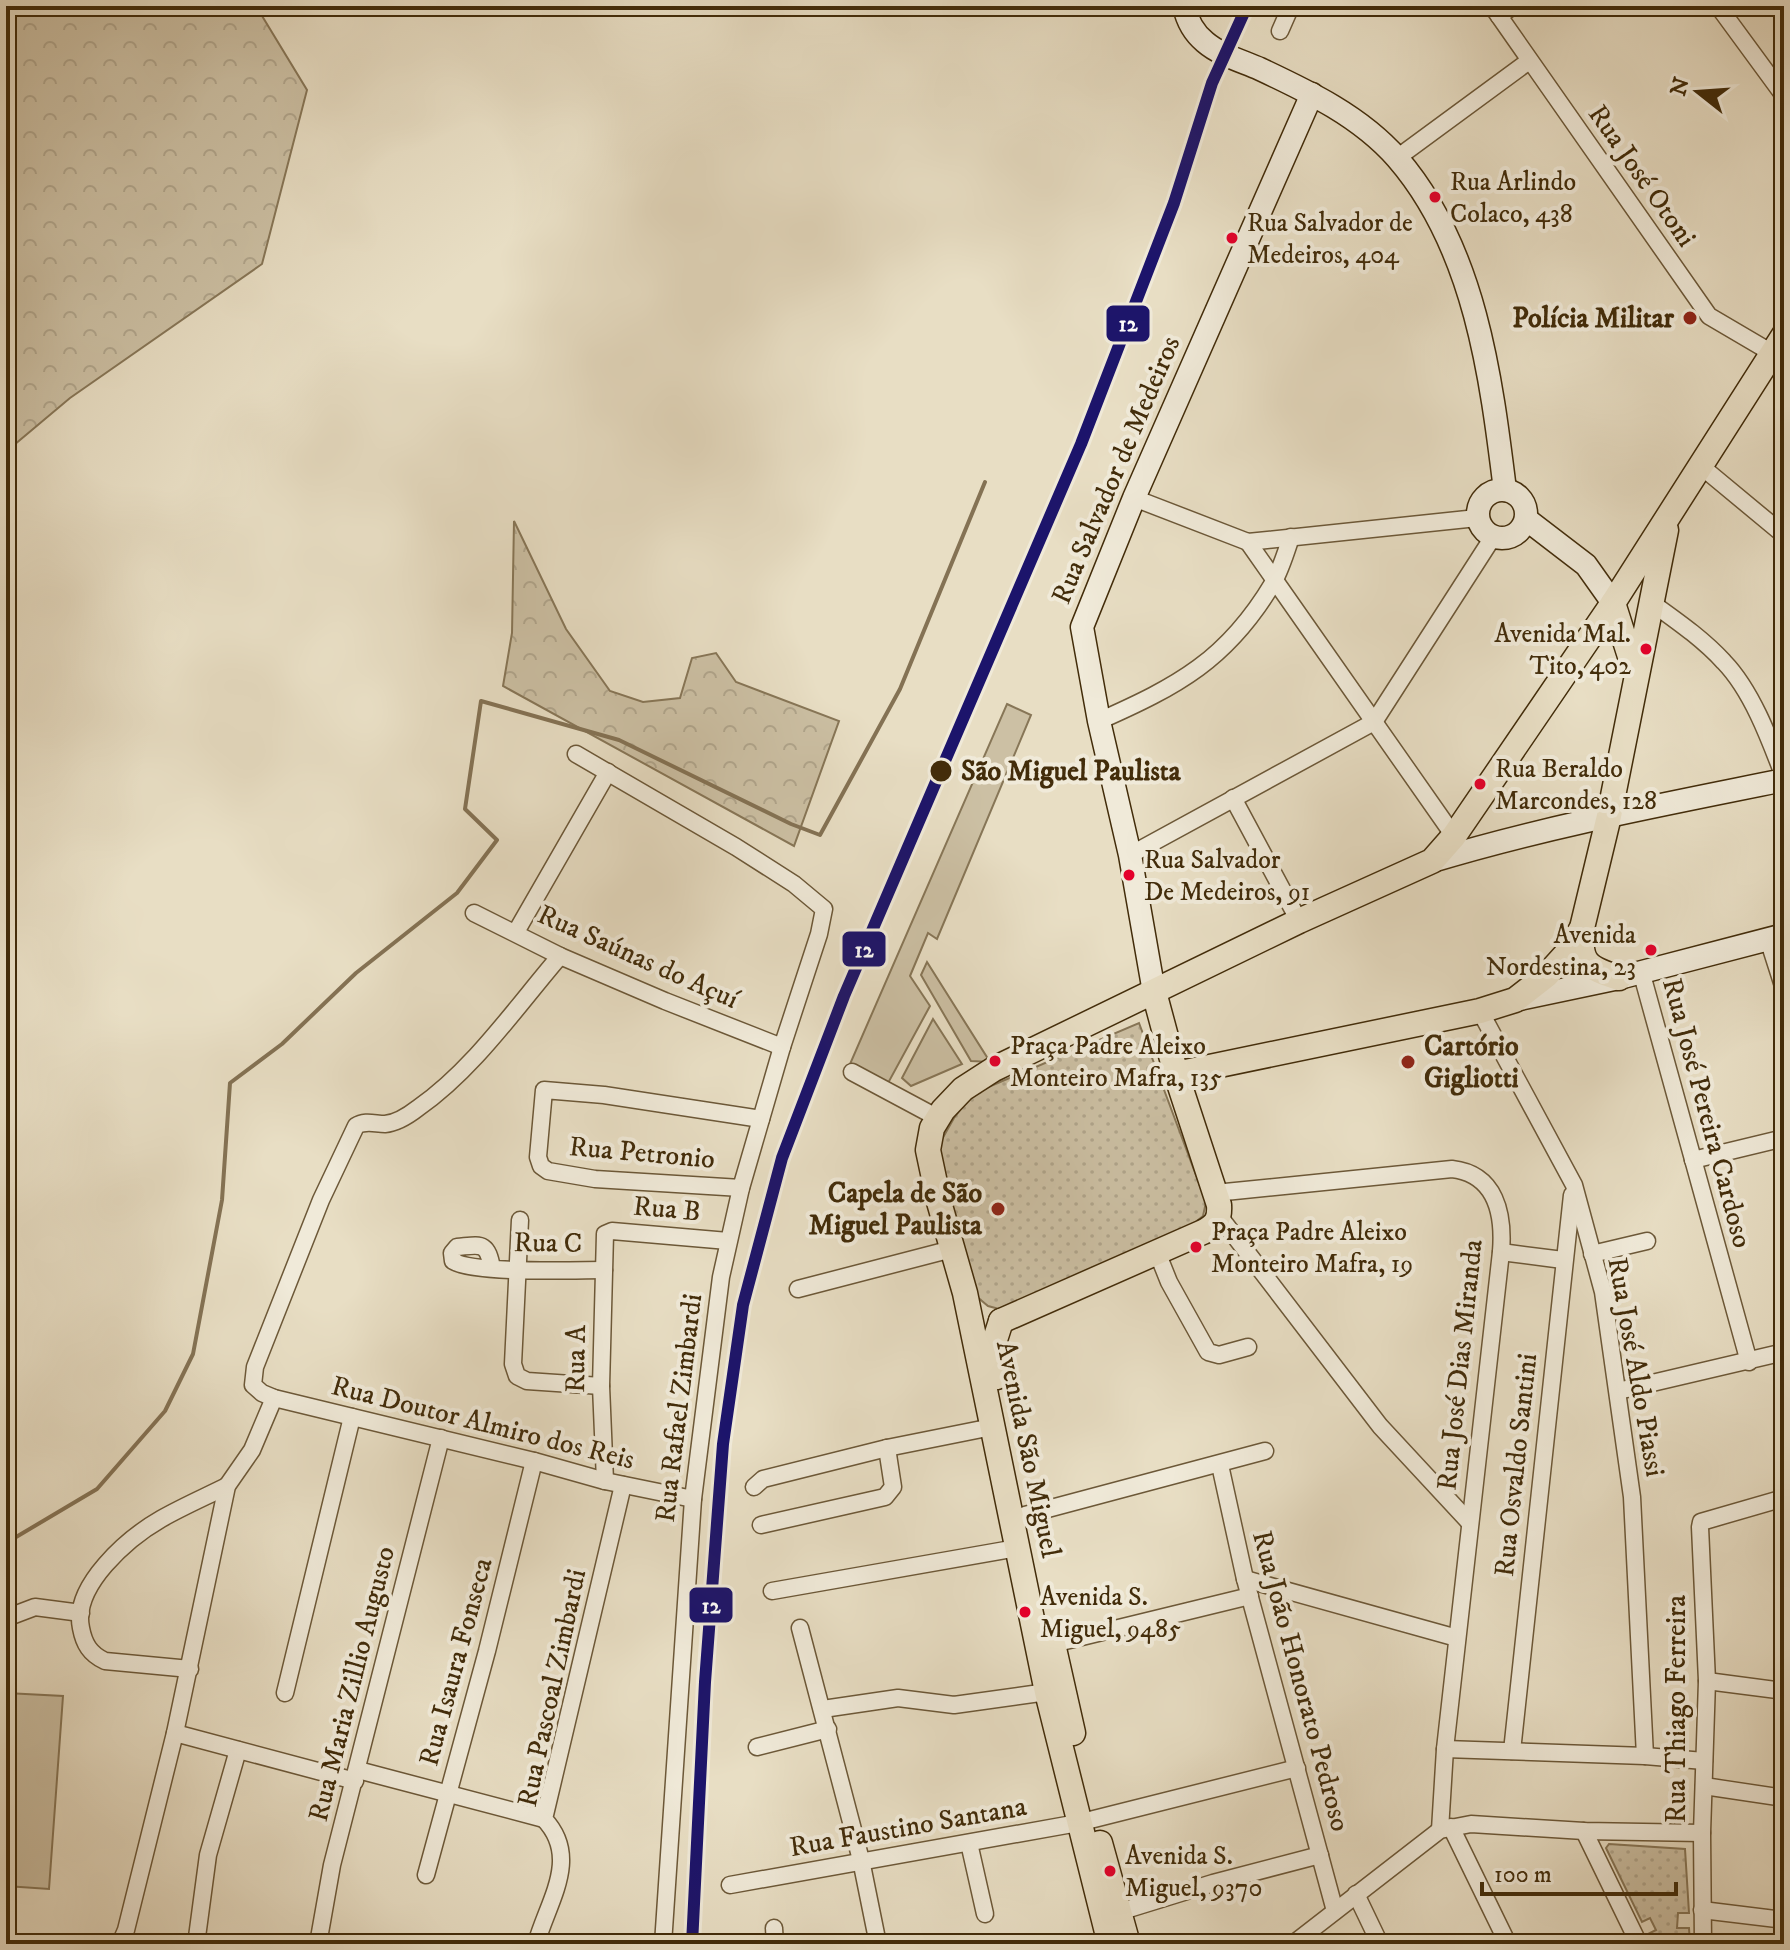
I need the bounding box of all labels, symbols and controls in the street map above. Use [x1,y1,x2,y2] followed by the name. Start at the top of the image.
[1658,52,1738,132] north arrow
[1665,74,1696,99] text: N
[1580,98,1704,254] street label: Rua José Otoni
[1450,166,1576,231] place label: Rua Arlindo Colaco, 438
[1427,189,1443,205] marker: Rua Arlindo Colaco, 438
[1247,207,1413,272] place label: Rua Salvador de Medeiros, 404
[1224,230,1240,246] marker: Rua Salvador de Medeiros, 404
[1512,301,1675,336] place label: Polícia Militar
[1105,304,1151,343] line badge: 12
[1681,309,1699,327] marker: Polícia Militar
[1119,311,1139,338] text: 12
[1044,331,1188,609] street label: Rua Salvador de Medeiros
[1494,618,1631,683] place label: Avenida Mal. Tito, 402
[1638,641,1654,657] marker: Avenida Mal. Tito, 402
[1495,753,1657,818] place label: Rua Beraldo Marcondes, 128
[961,754,1182,789] place label: São Miguel Paulista
[928,758,954,784] marker: São Miguel Paulista
[1472,776,1488,792] marker: Rua Beraldo Marcondes, 128
[1144,844,1310,909] place label: Rua Salvador De Medeiros, 91
[1121,867,1137,883] marker: Rua Salvador De Medeiros, 91
[532,897,746,1018] street label: Rua Saúnas do Açuí
[1486,919,1636,984] place label: Avenida Nordestina, 23
[841,930,887,968] line badge: 12
[855,937,875,964] text: 12
[1643,942,1659,958] marker: Avenida Nordestina, 23
[1654,974,1760,1252] street label: Rua José Pereira Cardoso
[1424,1029,1519,1096] place label: Cartório Gigliotti
[1010,1030,1222,1095] place label: Praça Padre Aleixo Monteiro Mafra, 135
[987,1053,1003,1069] marker: Praça Padre Aleixo Monteiro Mafra, 135
[1399,1053,1417,1071] marker: Cartório Gigliotti
[568,1129,716,1177] street label: Rua Petronio
[809,1176,983,1243] place label: Capela de São Miguel Paulista
[632,1189,702,1229] street label: Rua B
[989,1200,1007,1218] marker: Capela de São Miguel Paulista
[1211,1216,1413,1281] place label: Praça Padre Aleixo Monteiro Mafra, 19
[513,1225,583,1261] street label: Rua C
[1429,1238,1491,1492] street label: Rua José Dias Miranda
[1188,1239,1204,1255] marker: Praça Padre Aleixo Monteiro Mafra, 19
[1599,1254,1673,1480] street label: Rua José Aldo Piassi
[648,1292,710,1524] street label: Rua Rafael Zimbardi
[558,1324,594,1393] street label: Rua A
[988,1337,1068,1561] street label: Avenida São Miguel
[1487,1352,1545,1578] street label: Rua Osvaldo Santini
[328,1368,638,1478] street label: Rua Doutor Almiro dos Reis
[1244,1527,1358,1835] street label: Rua João Honorato Pedroso
[301,1543,403,1825] street label: Rua Maria Zillio Augusto
[411,1554,501,1770] street label: Rua Isaura Fonseca
[510,1566,594,1810] street label: Rua Pascoal Zimbardi
[1040,1581,1181,1646] place label: Avenida S. Miguel, 9485
[688,1586,734,1624] line badge: 12
[702,1593,722,1620] text: 12
[1659,1595,1694,1823] street label: Rua Thiago Ferreira
[1017,1604,1033,1620] marker: Avenida S. Miguel, 9485
[787,1789,1029,1865] street label: Rua Faustino Santana
[1125,1840,1262,1905] place label: Avenida S. Miguel, 9370
[1482,1846,1676,1896] scale bar
[1494,1860,1552,1890] text: 100 m
[1102,1863,1118,1879] marker: Avenida S. Miguel, 9370

